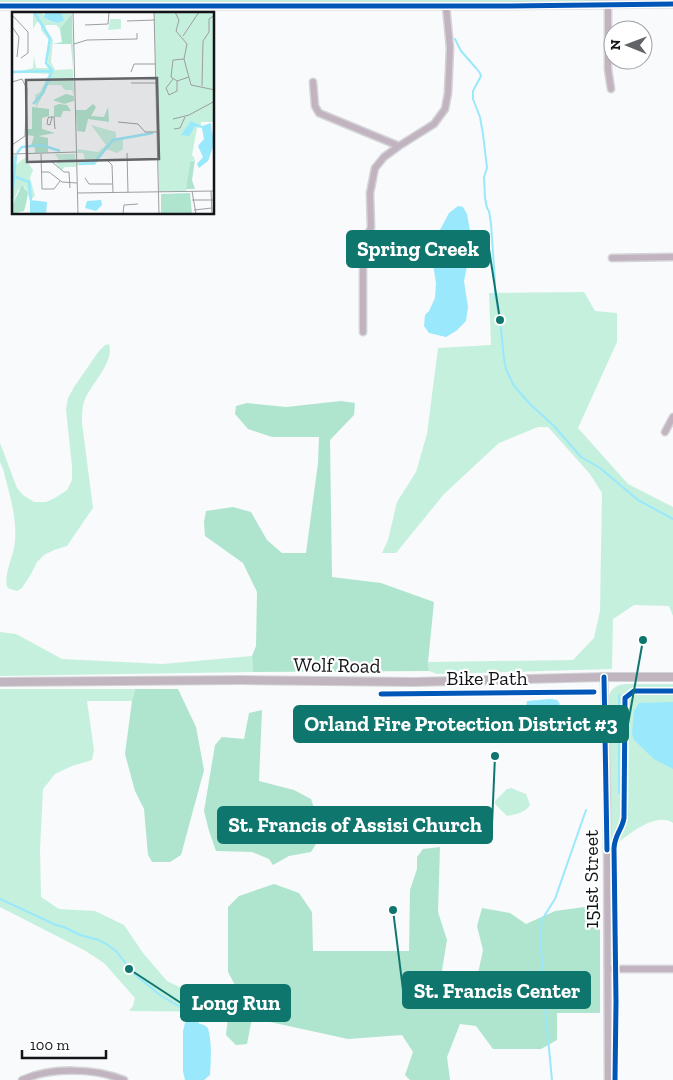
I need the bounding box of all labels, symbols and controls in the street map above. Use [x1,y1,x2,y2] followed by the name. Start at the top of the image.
[12,12,215,215] inset map
[603,20,653,70] north arrow
[607,39,624,50] text: N
[347,231,489,267] callout: Spring Creek
[357,236,479,261] text: Spring Creek
[293,652,381,678] street label: Wolf Road
[446,666,528,690] street label: Bike Path
[294,706,628,742] callout: Orland Fire Protection District #3
[304,711,618,736] text: Orland Fire Protection District #3
[218,807,492,843] callout: St. Francis of Assisi Church
[228,812,482,837] text: St. Francis of Assisi Church
[579,829,603,929] street label: 151st Street
[403,972,590,1008] callout: St. Francis Center
[414,978,580,1003] text: St. Francis Center
[181,985,290,1021] callout: Long Run
[191,990,281,1015] text: Long Run
[22,1028,106,1060] scale bar
[30,1036,69,1054] text: 100 m

